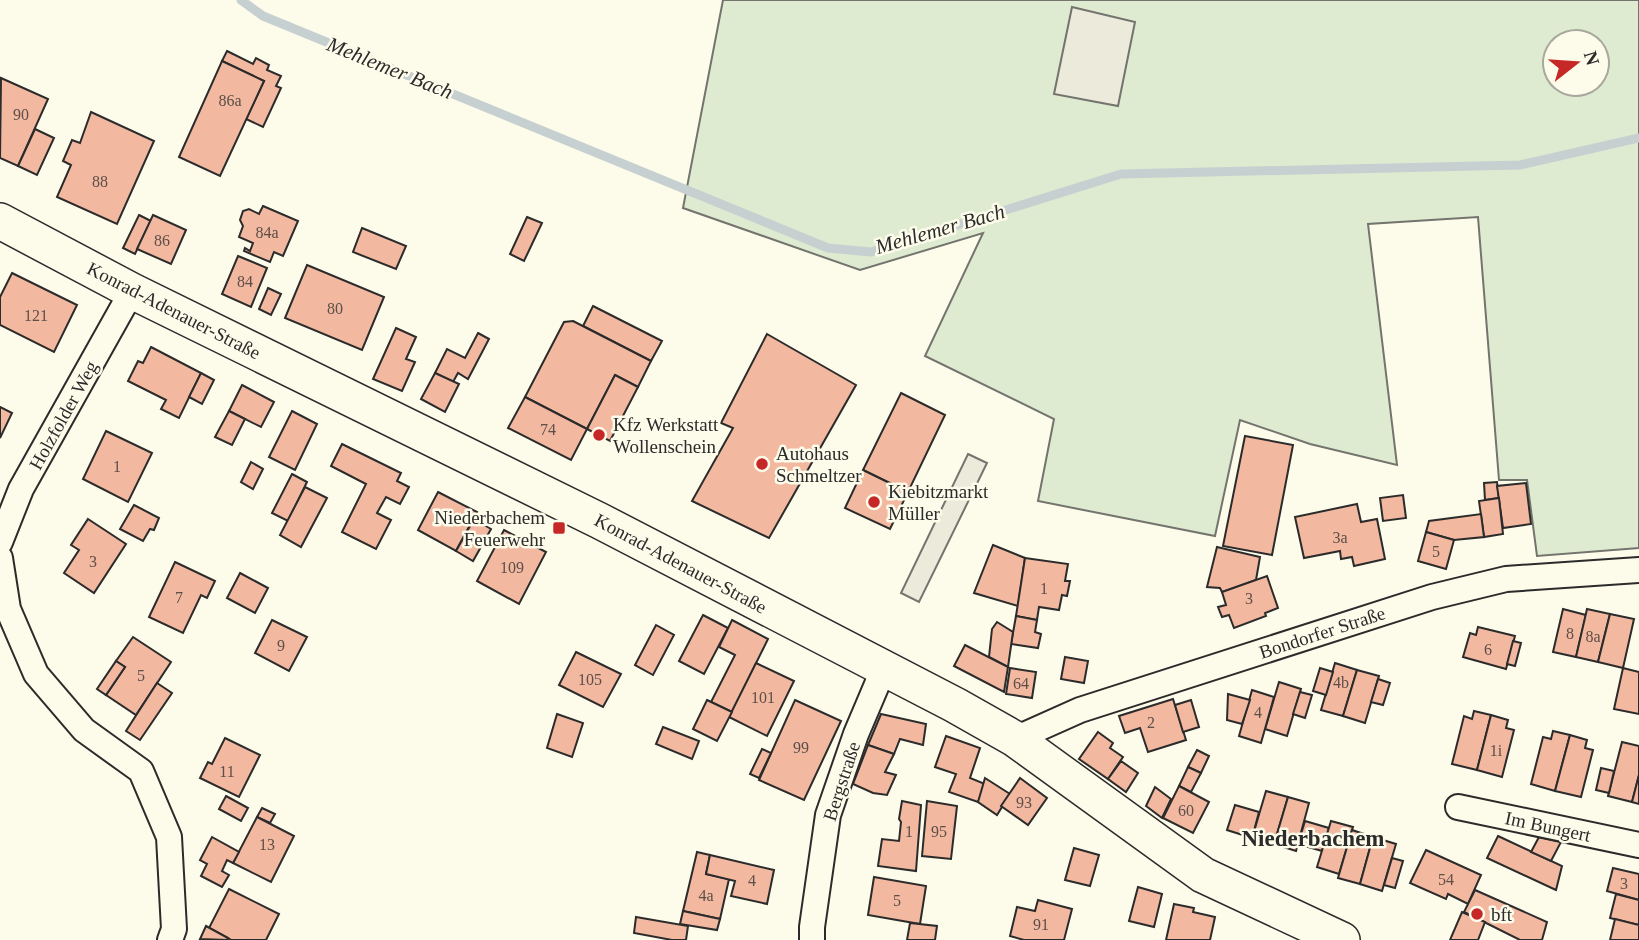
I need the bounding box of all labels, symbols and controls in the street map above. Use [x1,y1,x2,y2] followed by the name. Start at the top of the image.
[1541,28,1611,98] north arrow
[323,31,456,104] water label: Mehlemer Bach
[1580,49,1604,68] text: N
[218,92,242,109] house number: 86a
[13,106,29,123] house number: 90
[92,173,108,190] house number: 88
[872,199,1007,259] water label: Mehlemer Bach
[255,224,279,241] house number: 84a
[154,232,170,249] house number: 86
[84,258,264,363] street label: Konrad-Adenauer-Straße
[237,273,253,290] house number: 84
[327,300,343,317] house number: 80
[24,307,48,324] house number: 121
[25,357,102,473] street label: Holzfolder Weg
[613,414,719,457] place label: Kfz Werkstatt Wollenschein
[540,421,556,438] house number: 74
[591,427,607,443] marker: Kfz Werkstatt Wollenschein
[776,443,862,486] place label: Autohaus Schmeltzer
[754,456,770,472] marker: Autohaus Schmeltzer
[113,458,121,475] house number: 1
[888,481,989,524] place label: Kiebitzmarkt Müller
[866,494,882,510] marker: Kiebitzmarkt Müller
[434,507,546,550] place label: Niederbachem Feuerwehr
[591,509,770,618] street label: Konrad-Adenauer-Straße
[551,520,567,536] marker: Niederbachem Feuerwehr
[1332,529,1348,546] house number: 3a
[1432,543,1440,560] house number: 5
[89,553,97,570] house number: 3
[500,559,524,576] house number: 109
[1040,580,1048,597] house number: 1
[175,589,183,606] house number: 7
[1245,590,1253,607] house number: 3
[1256,602,1388,663] street label: Bondorfer Straße
[1566,625,1574,642] house number: 8
[1585,628,1601,645] house number: 8a
[277,637,285,654] house number: 9
[1484,641,1492,658] house number: 6
[137,667,145,684] house number: 5
[578,671,602,688] house number: 105
[1333,674,1349,691] house number: 4b
[1013,675,1029,692] house number: 64
[751,689,775,706] house number: 101
[1254,704,1262,721] house number: 4
[1147,714,1155,731] house number: 2
[793,739,809,756] house number: 99
[819,739,864,823] street label: Bergstraße
[1490,742,1503,759] house number: 1i
[219,763,235,780] house number: 11
[1016,794,1032,811] house number: 93
[1178,802,1194,819] house number: 60
[1503,807,1593,846] street label: Im Bungert
[905,823,913,840] house number: 1
[931,823,947,840] house number: 95
[1241,826,1385,851] district label: Niederbachem
[259,836,275,853] house number: 13
[1438,871,1454,888] house number: 54
[748,872,756,889] house number: 4
[1620,875,1628,892] house number: 3
[698,887,714,904] house number: 4a
[893,892,901,909] house number: 5
[1491,904,1513,925] place label: bft
[1469,906,1485,922] marker: bft
[1033,916,1049,933] house number: 91

